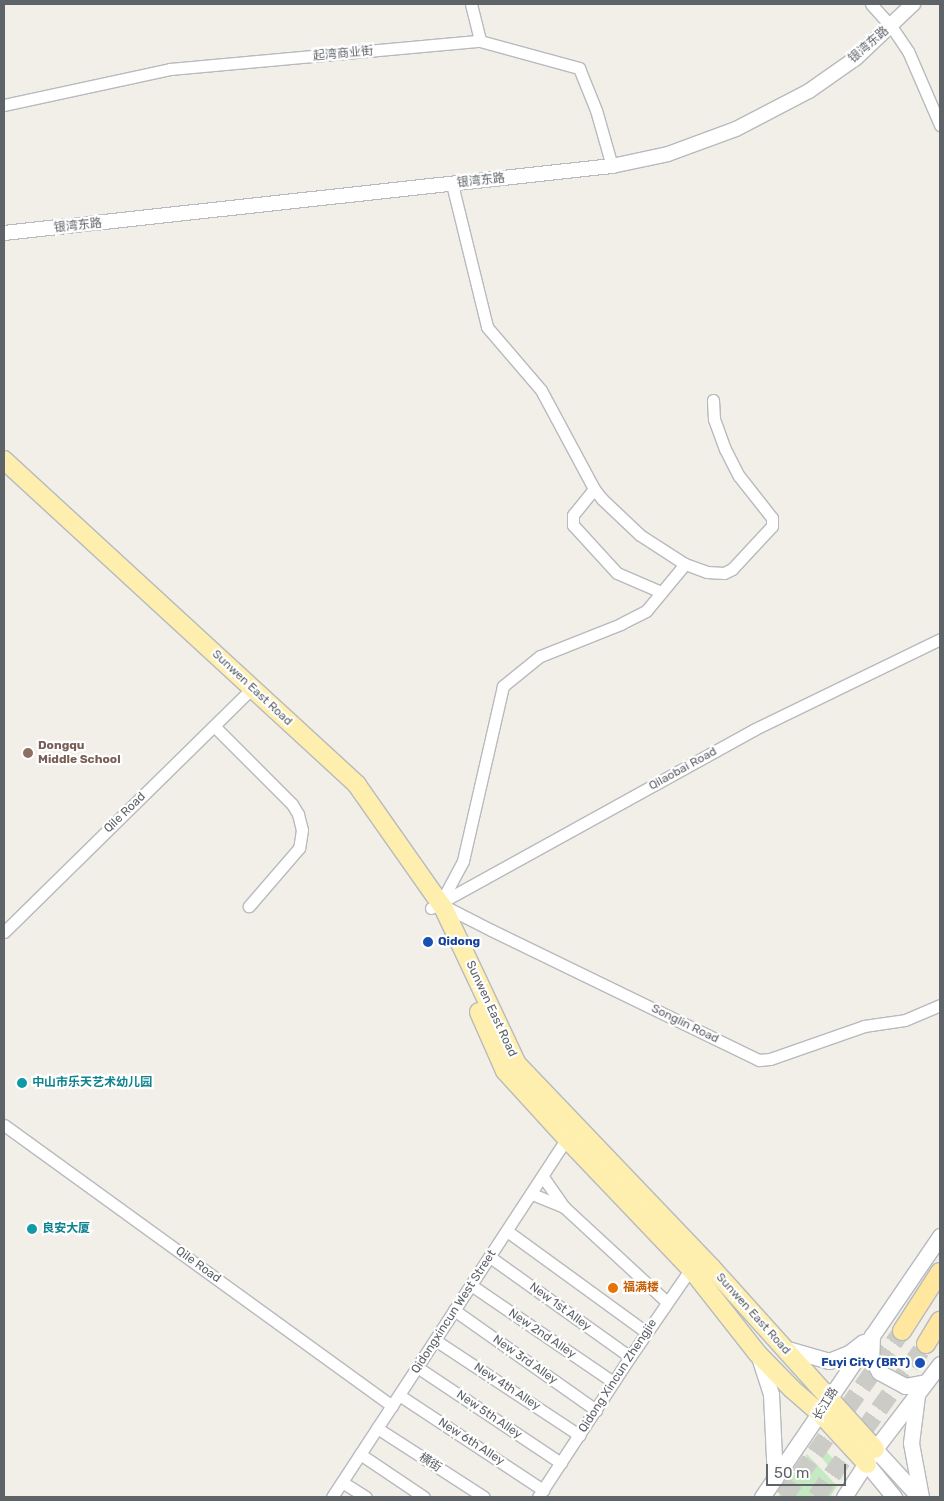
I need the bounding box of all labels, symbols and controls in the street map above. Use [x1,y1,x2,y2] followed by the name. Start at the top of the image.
[846,24,892,66] street label: 银湾东路
[312,44,374,64] street label: 起湾商业街
[456,171,506,191] street label: 银湾东路
[53,216,103,236] street label: 银湾东路
[209,647,295,729] street label: Sunwen East Road
[38,739,121,767] place label: Dongqu Middle School
[646,744,720,794] street label: Qilaobai Road
[22,747,34,759] marker: Dongqu Middle School
[101,790,149,836] street label: Qile Road
[438,935,480,949] place label: Qidong
[422,936,434,948] marker: Qidong
[462,959,520,1059] street label: Sunwen East Road
[649,1001,721,1047] street label: Songlin Road
[32,1076,152,1090] place label: 中山市乐天艺术幼儿园
[16,1077,28,1089] marker: 中山市乐天艺术幼儿园
[42,1222,90,1236] place label: 良安大厦
[26,1223,38,1235] marker: 良安大厦
[173,1244,223,1286] street label: Qile Road
[409,1247,499,1377] street label: Qidongxincun West Street
[713,1270,793,1358] street label: Sunwen East Road
[526,1280,594,1334] street label: New 1st Alley
[623,1281,659,1295] place label: 福满楼
[607,1282,619,1294] marker: 福满楼
[505,1306,579,1362] street label: New 2nd Alley
[576,1316,660,1436] street label: Qidong Xincun Zhengjie
[490,1332,560,1388] street label: New 3rd Alley
[821,1356,910,1370] place label: Fuyi City (BRT)
[914,1357,926,1369] marker: Fuyi City (BRT)
[471,1360,543,1414] street label: New 4th Alley
[810,1385,842,1423] street label: 长江路
[453,1388,525,1442] street label: New 5th Alley
[435,1415,507,1469] street label: New 6th Alley
[416,1450,444,1476] street label: 横街
[769,1454,849,1486] scale bar
[774,1464,809,1482] text: 50 m

